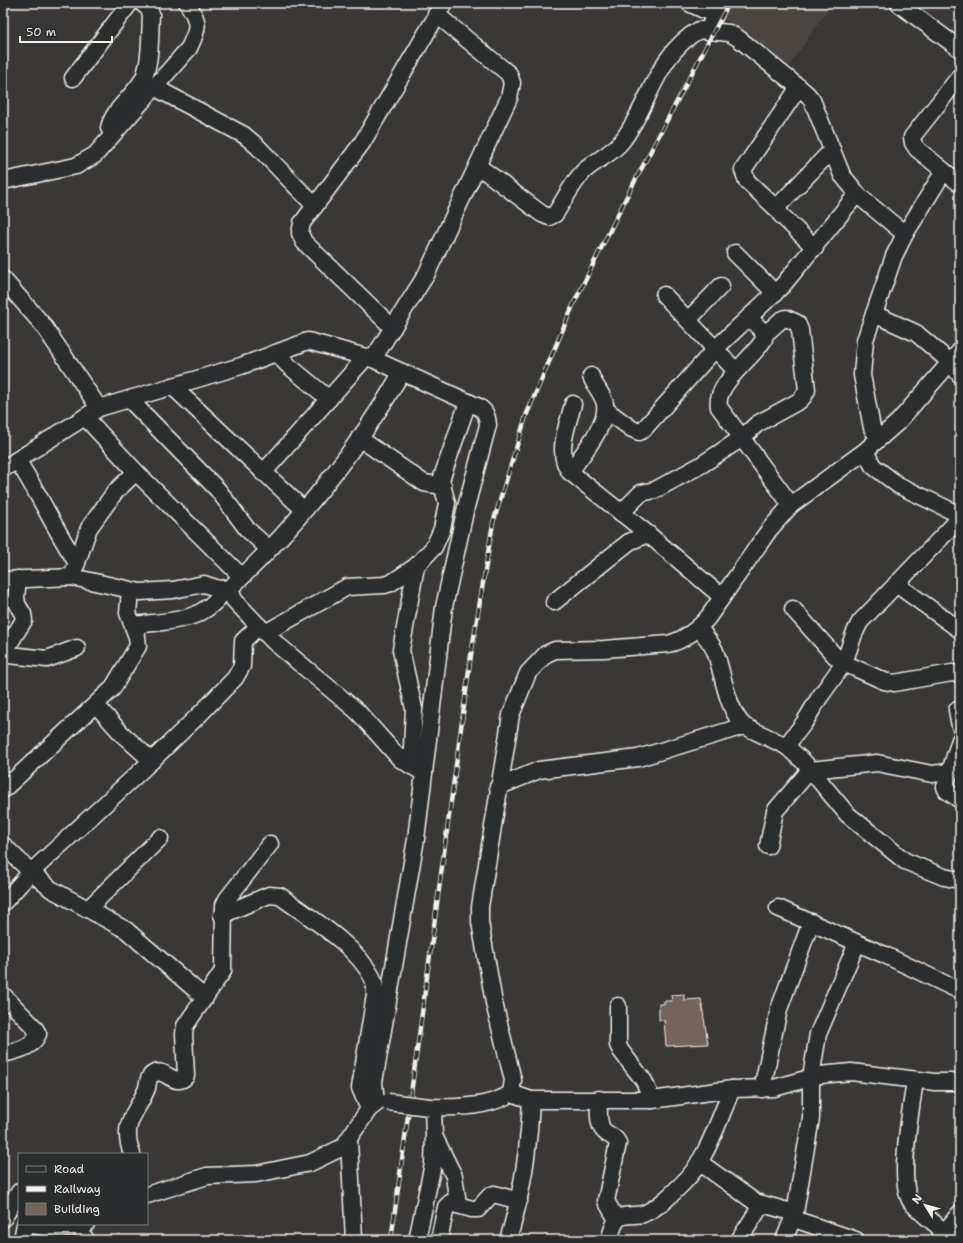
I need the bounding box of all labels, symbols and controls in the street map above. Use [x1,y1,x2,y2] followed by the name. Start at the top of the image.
[20,18,112,44] scale bar
[26,24,56,40] text: 50 m
[18,1153,148,1225] legend
[54,1161,85,1177] text: Road
[54,1181,101,1197] text: Railway
[905,1185,945,1225] north arrow
[909,1191,926,1207] text: N
[54,1201,100,1217] text: Building

